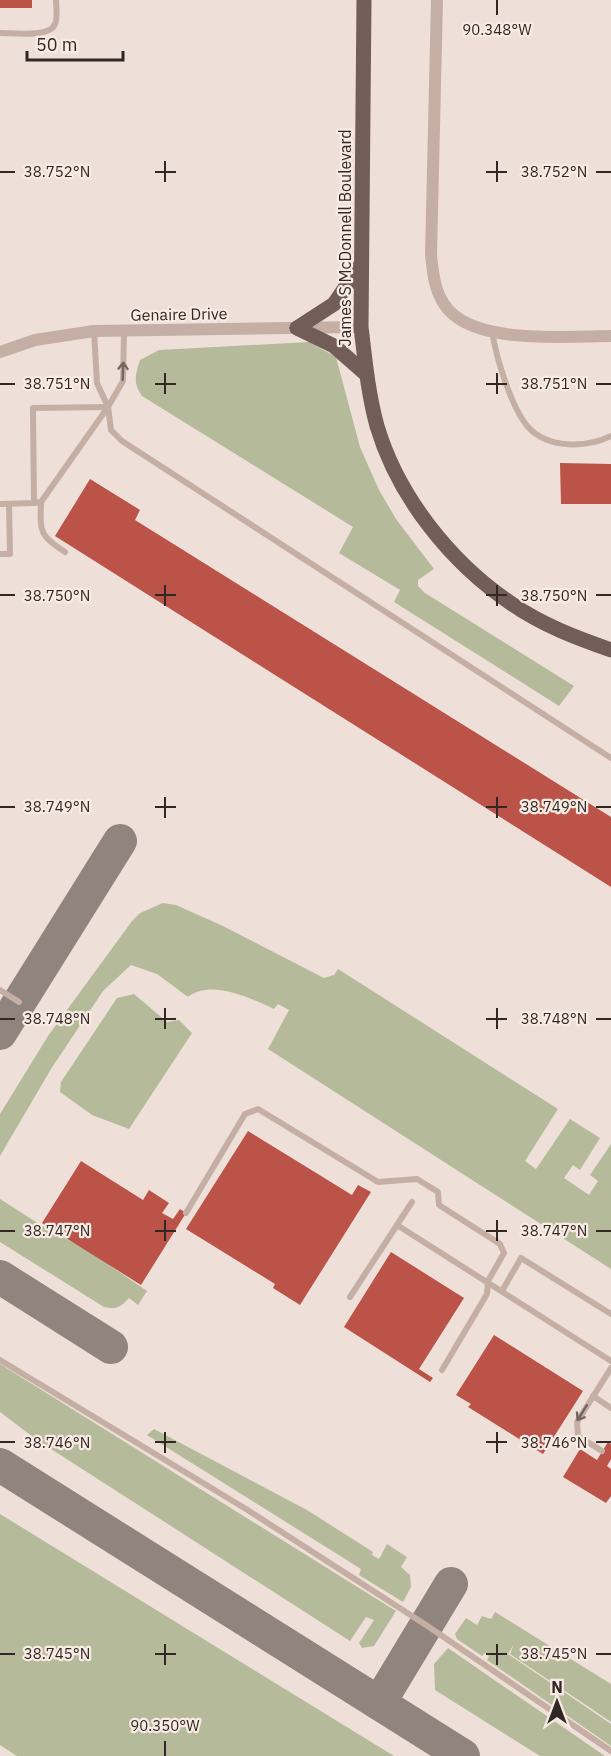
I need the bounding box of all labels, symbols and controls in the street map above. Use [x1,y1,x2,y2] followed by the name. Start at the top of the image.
[462,20,532,39] text: 90.348°W
[27,24,123,62] scale bar
[36,33,78,56] text: 50 m
[335,129,355,347] street label: James S McDonnell Boulevard
[24,162,90,181] text: 38.752°N
[521,162,587,181] text: 38.752°N
[130,303,228,325] street label: Genaire Drive
[117,362,129,382] one-way arrow
[24,374,90,393] text: 38.751°N
[521,374,587,393] text: 38.751°N
[24,586,90,605] text: 38.750°N
[521,586,587,605] text: 38.750°N
[24,797,90,816] text: 38.749°N
[521,797,587,816] text: 38.749°N
[24,1009,90,1028] text: 38.748°N
[521,1009,587,1028] text: 38.748°N
[24,1221,90,1240] text: 38.747°N
[521,1221,587,1240] text: 38.747°N
[576,1404,588,1421] one-way arrow
[24,1433,90,1452] text: 38.746°N
[521,1433,587,1452] text: 38.746°N
[24,1644,90,1663] text: 38.745°N
[521,1644,587,1663] text: 38.745°N
[527,1672,587,1732] north arrow
[551,1677,563,1697] text: N
[130,1716,200,1735] text: 90.350°W

